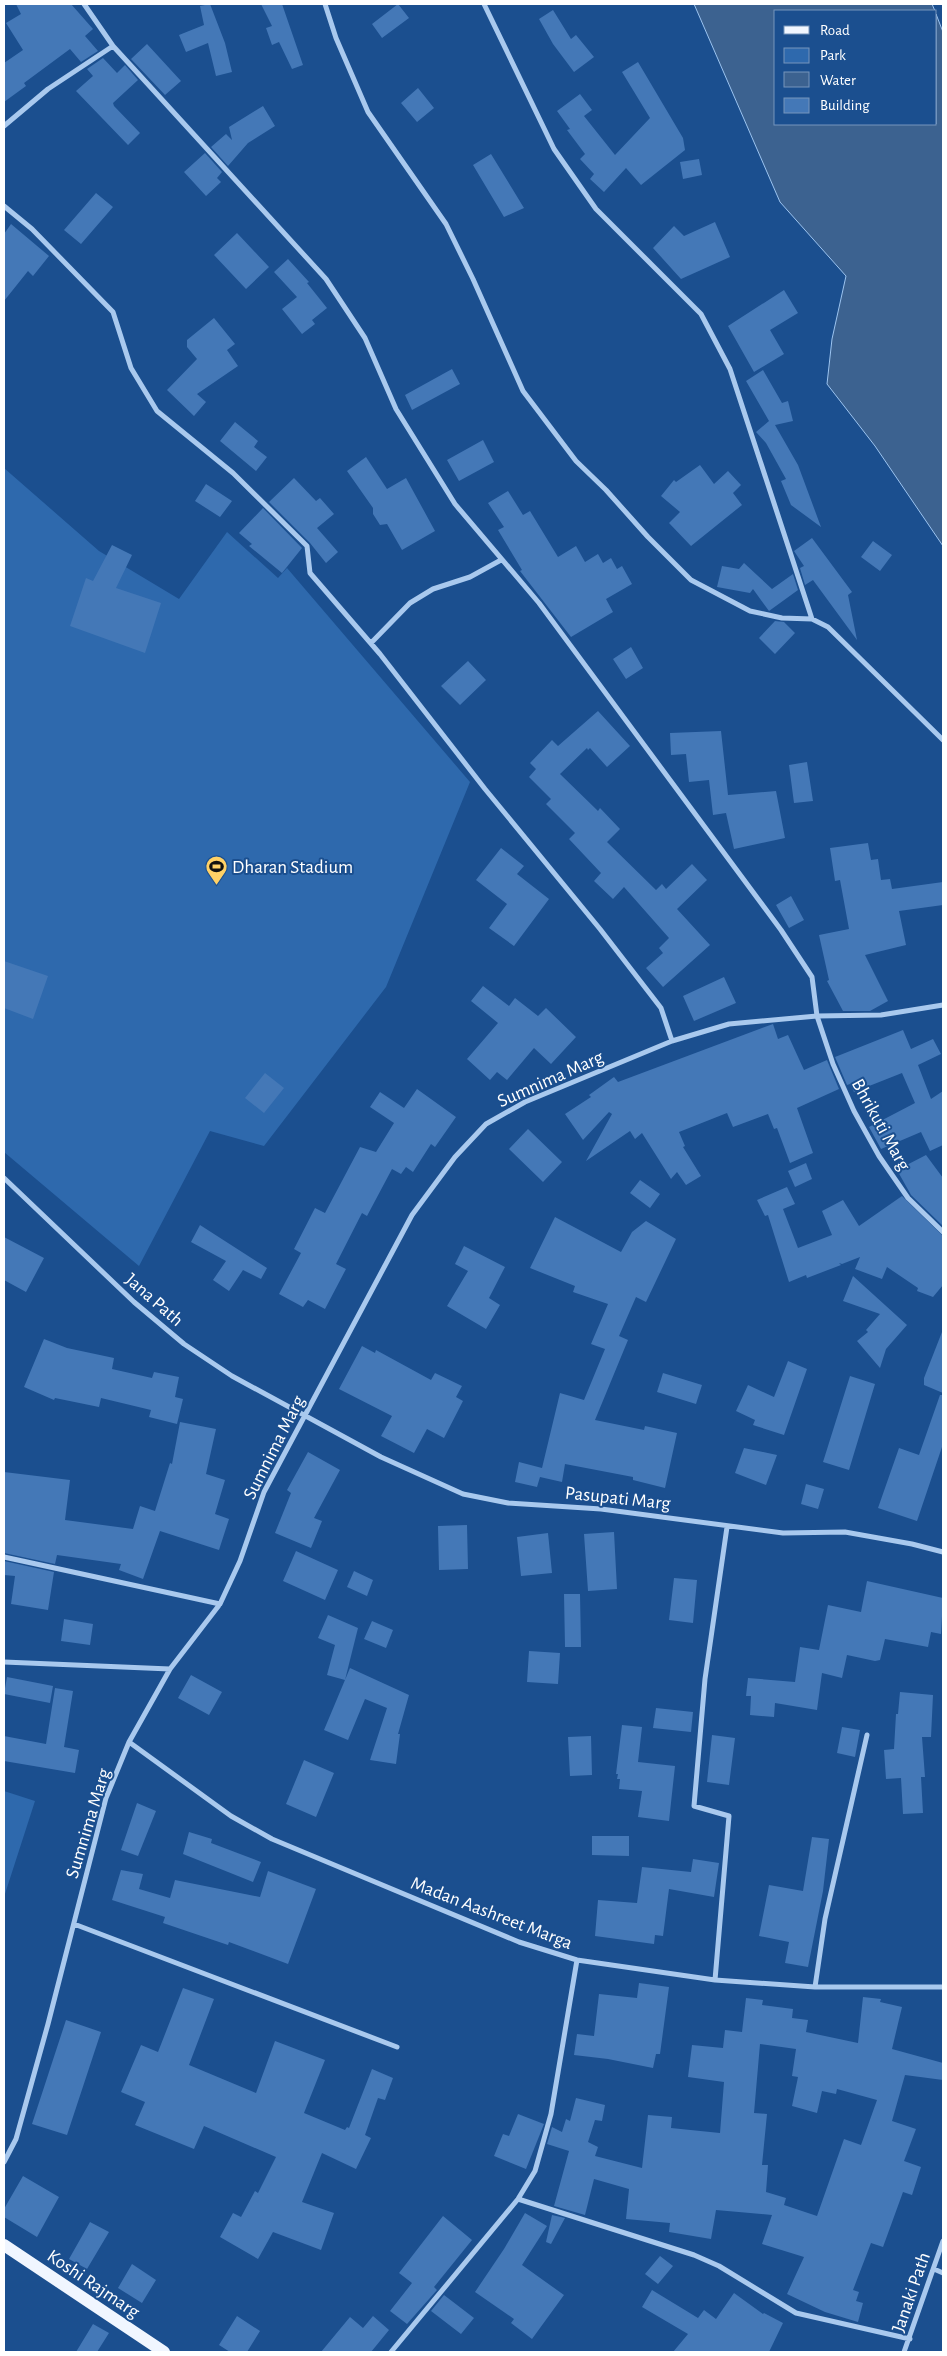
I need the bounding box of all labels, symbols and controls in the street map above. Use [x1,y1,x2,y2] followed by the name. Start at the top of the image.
[774,10,937,125] legend
[820,23,850,38] text: Road
[820,48,846,63] text: Park
[820,73,856,88] text: Water
[820,98,870,113] text: Building
[204,854,228,885] sports icon: Dharan Stadium
[232,858,353,877] place label: Dharan Stadium
[495,1047,607,1111] street label: Sumnima Marg
[848,1076,914,1174] street label: Bhrikuti Marg
[121,1270,187,1330] street label: Jana Path
[240,1392,309,1503] street label: Sumnima Marg
[564,1484,672,1514] street label: Pasupati Marg
[63,1766,114,1881] street label: Sumnima Marg
[408,1874,575,1953] street label: Madan Aashreet Marga
[43,2246,143,2322] street label: Koshi Rajmarg
[889,2250,934,2335] street label: Janaki Path

